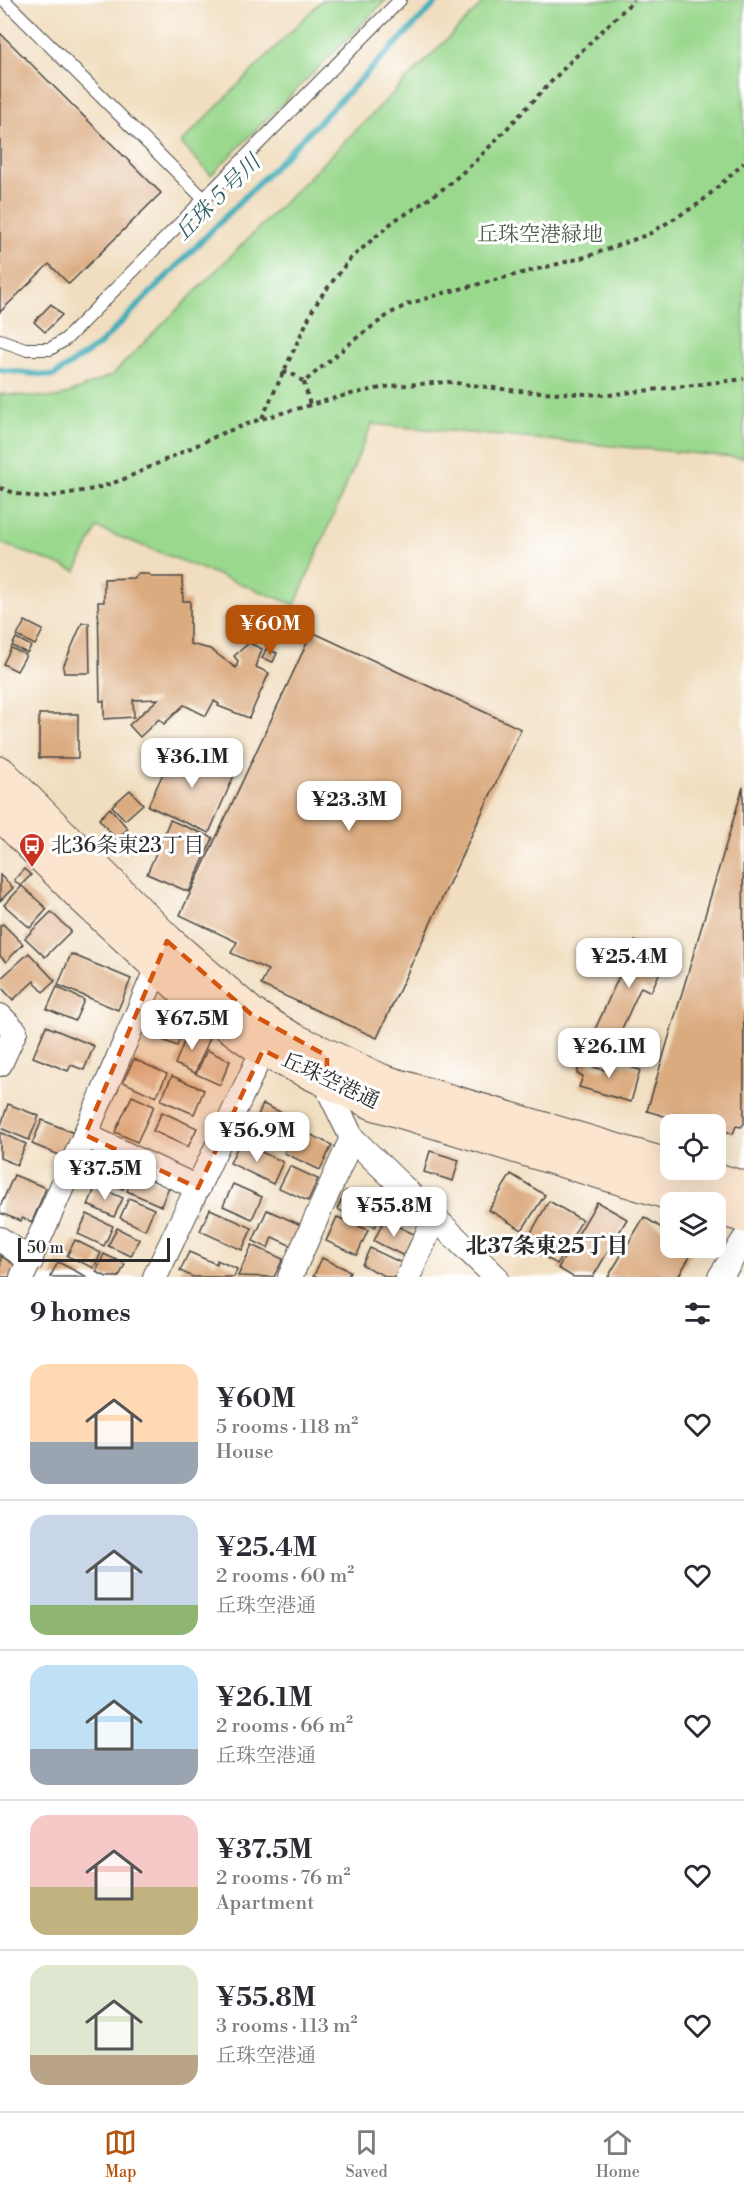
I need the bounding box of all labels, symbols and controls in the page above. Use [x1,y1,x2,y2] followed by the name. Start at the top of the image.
[170,148,268,246] water label: 丘珠５号川
[477,222,603,248] park label: 丘珠空港緑地
[234,605,306,656] pin: ¥60M
[240,612,301,637] text: ¥60M
[143,738,241,789] pin: ¥36.1M
[155,745,229,770] text: ¥36.1M
[300,781,398,832] pin: ¥23.3M
[311,788,387,813] text: ¥23.3M
[17,831,47,869] bus stop icon: 北36条東23丁目
[51,833,204,859] place label: 北36条東23丁目
[580,938,678,989] pin: ¥25.4M
[590,945,668,970] text: ¥25.4M
[143,1000,241,1051] pin: ¥67.5M
[155,1007,229,1032] text: ¥67.5M
[560,1028,658,1079] pin: ¥26.1M
[572,1035,646,1060] text: ¥26.1M
[277,1047,383,1115] street label: 丘珠空港通
[208,1112,306,1163] pin: ¥56.9M
[660,1114,726,1258] map controls
[660,1114,726,1180] button: locate
[219,1119,295,1144] text: ¥56.9M
[56,1150,154,1201] pin: ¥37.5M
[68,1157,142,1182] text: ¥37.5M
[345,1187,443,1238] pin: ¥55.8M
[660,1192,726,1258] button: layers
[356,1194,432,1219] text: ¥55.8M
[465,1233,629,1260] district label: 北37条東25丁目
[18,1235,170,1262] scale bar
[27,1238,64,1258] text: 50 m
[30,1297,131,1329] text: 9 homes
[681,1297,714,1330] icon: filters
[216,1383,295,1415] text: ¥60M
[78,1388,150,1460] icon: home
[681,1408,714,1441] icon: heart
[216,1415,358,1440] text: 5 rooms · 118 m²
[216,1440,274,1465] text: House
[216,1532,317,1564] text: ¥25.4M
[78,1539,150,1611] icon: home
[681,1559,714,1592] icon: heart
[216,1564,354,1589] text: 2 rooms · 60 m²
[216,1594,316,1619] text: 丘珠空港通
[216,1682,312,1714] text: ¥26.1M
[78,1689,150,1761] icon: home
[681,1709,714,1742] icon: heart
[216,1714,353,1739] text: 2 rooms · 66 m²
[216,1744,316,1769] text: 丘珠空港通
[216,1834,312,1866] text: ¥37.5M
[78,1839,150,1911] icon: home
[681,1859,714,1892] icon: heart
[216,1866,350,1891] text: 2 rooms · 76 m²
[216,1891,314,1916] text: Apartment
[216,1982,316,2014] text: ¥55.8M
[78,1989,150,2061] icon: home
[681,2009,714,2042] icon: heart
[216,2014,357,2039] text: 3 rooms · 113 m²
[216,2044,316,2069] text: 丘珠空港通
[104,2126,137,2182] tab: Map
[346,2126,388,2182] tab: Saved
[596,2126,640,2182] tab: Home

